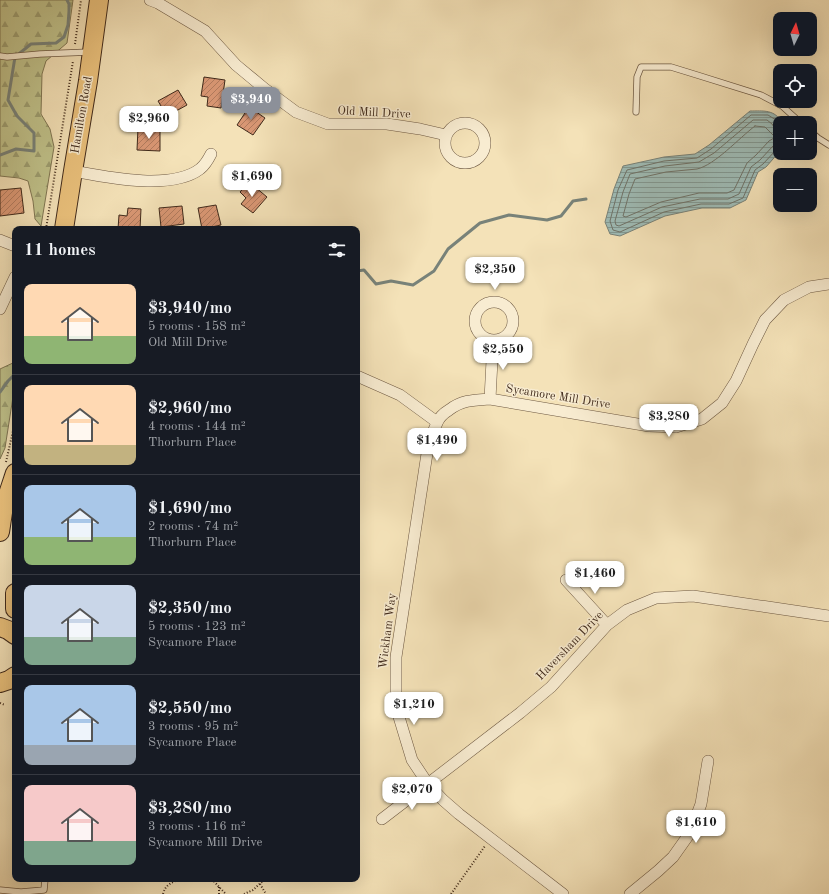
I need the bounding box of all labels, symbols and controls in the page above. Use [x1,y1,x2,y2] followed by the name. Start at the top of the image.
[773,12,817,56] north arrow
[773,12,817,212] map controls
[773,64,817,108] button: locate
[69,75,95,155] street label: Hamilton Road
[218,87,284,121] pin: $3,940
[230,93,272,106] text: $3,940
[337,105,411,121] street label: Old Mill Drive
[116,106,182,140] pin: $2,960
[128,112,170,125] text: $2,960
[773,116,817,160] button: +
[219,164,285,198] pin: $1,690
[773,168,817,212] button: −
[231,170,273,183] text: $1,690
[326,239,348,261] icon: filters
[24,242,96,259] text: 11 homes
[462,257,528,291] pin: $2,350
[474,263,516,276] text: $2,350
[56,300,104,348] icon: home
[148,300,232,317] text: $3,940/mo
[148,320,246,333] text: 5 rooms · 158 m²
[148,336,227,349] text: Old Mill Drive
[470,337,536,371] pin: $2,550
[482,343,524,356] text: $2,550
[505,383,612,411] street label: Sycamore Mill Drive
[148,400,232,417] text: $2,960/mo
[56,401,104,449] icon: home
[636,404,702,438] pin: $3,280
[648,410,690,423] text: $3,280
[148,420,246,433] text: 4 rooms · 144 m²
[404,428,470,462] pin: $1,490
[416,434,458,447] text: $1,490
[148,436,236,449] text: Thorburn Place
[148,500,232,517] text: $1,690/mo
[56,501,104,549] icon: home
[148,520,238,533] text: 2 rooms · 74 m²
[148,536,236,549] text: Thorburn Place
[562,561,628,595] pin: $1,460
[574,567,616,580] text: $1,460
[377,592,399,670] street label: Wickham Way
[148,600,232,617] text: $2,350/mo
[56,601,104,649] icon: home
[534,609,606,683] street label: Haversham Drive
[148,620,246,633] text: 5 rooms · 123 m²
[148,636,237,649] text: Sycamore Place
[381,692,447,726] pin: $1,210
[393,698,435,711] text: $1,210
[148,700,232,717] text: $2,550/mo
[56,701,104,749] icon: home
[148,720,238,733] text: 3 rooms · 95 m²
[148,736,237,749] text: Sycamore Place
[379,777,445,811] pin: $2,070
[391,783,433,796] text: $2,070
[148,800,232,817] text: $3,280/mo
[56,801,104,849] icon: home
[663,810,729,844] pin: $1,610
[675,816,717,829] text: $1,610
[148,820,246,833] text: 3 rooms · 116 m²
[148,836,262,849] text: Sycamore Mill Drive

